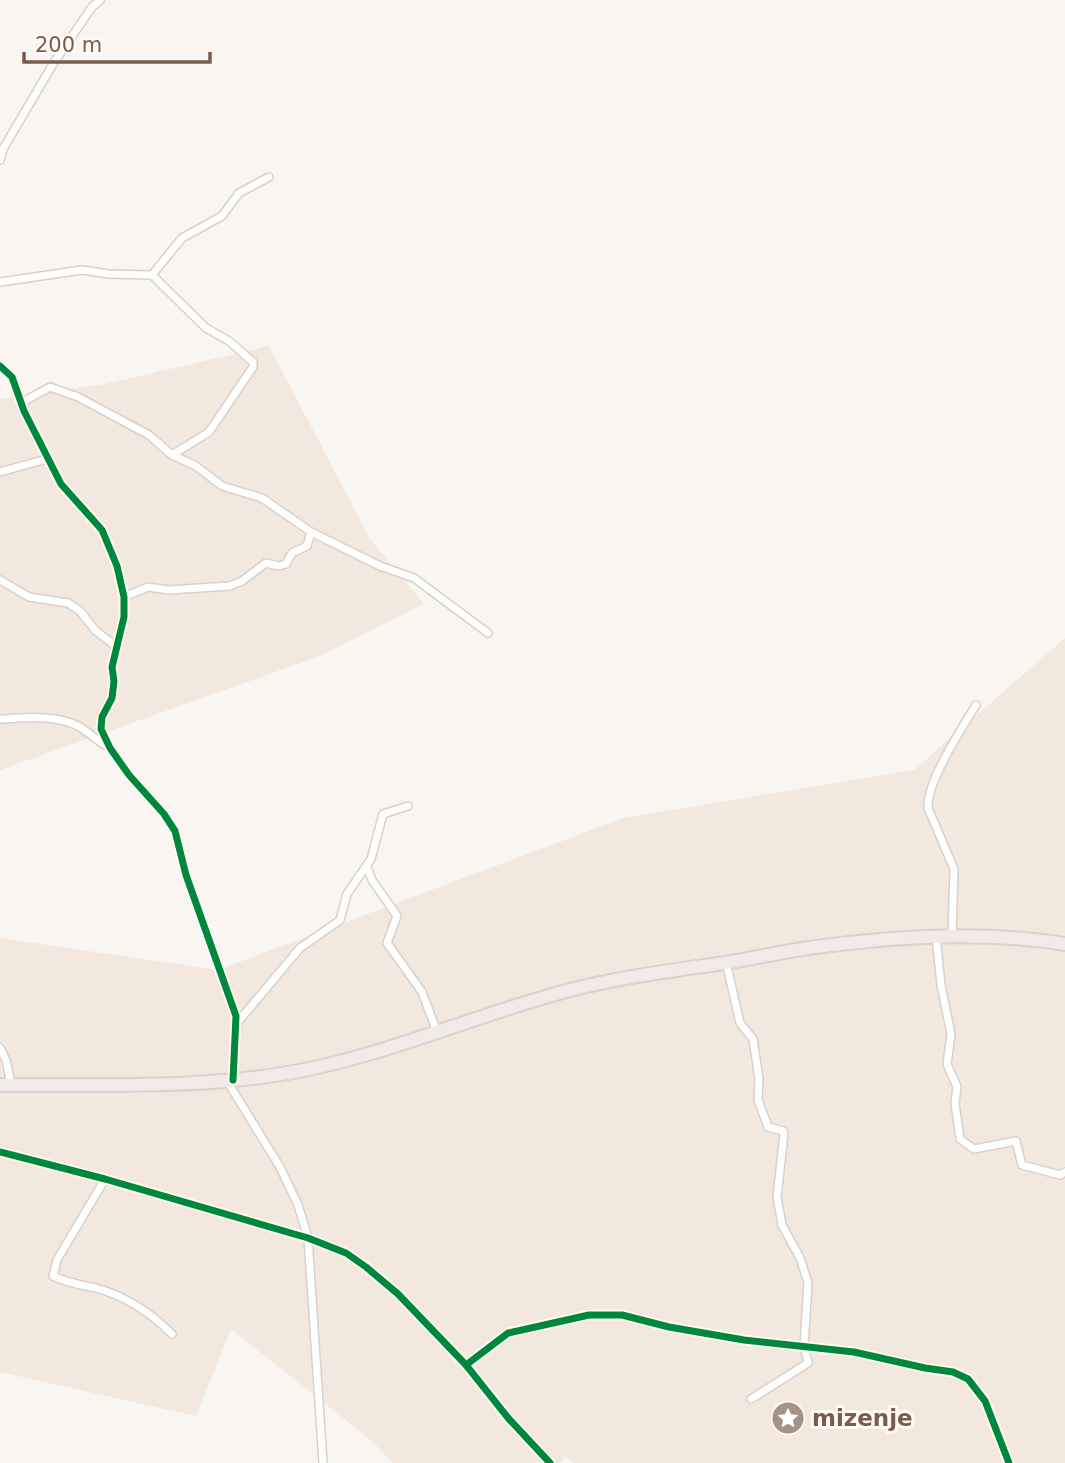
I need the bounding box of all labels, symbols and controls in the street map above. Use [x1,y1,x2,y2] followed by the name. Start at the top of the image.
[24,21,210,65] scale bar
[35,33,102,57] text: 200 m
[769,1399,807,1437] place icon: mizenje
[812,1405,913,1431] place label: mizenje

